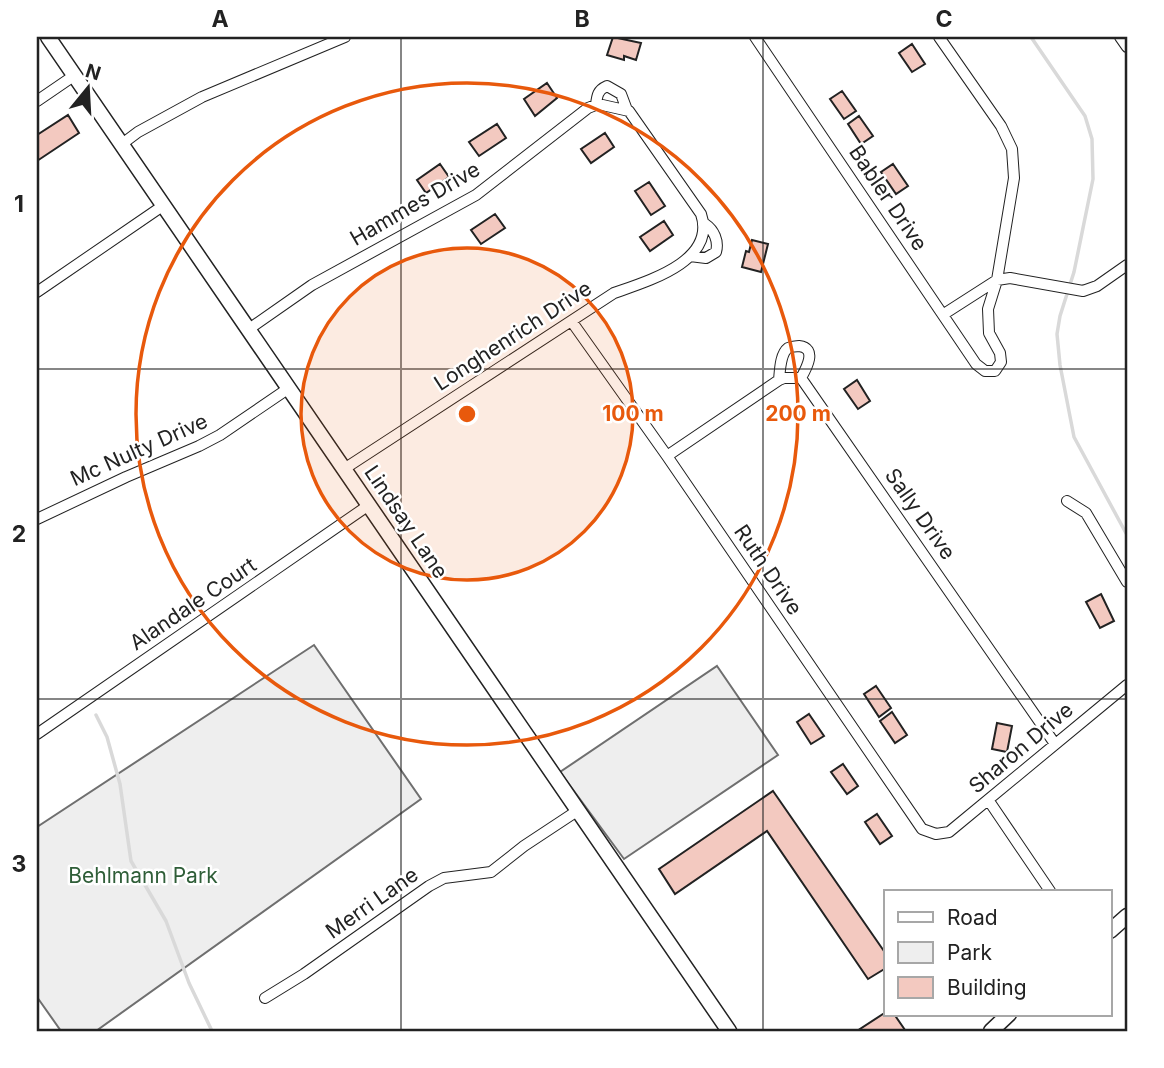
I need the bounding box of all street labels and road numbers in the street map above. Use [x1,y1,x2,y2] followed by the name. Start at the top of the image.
[844,140,933,255] street label: Babler Drive
[345,156,484,251] street label: Hammes Drive
[429,275,596,396] street label: Longhenrich Drive
[66,408,211,491] street label: Mc Nulty Drive
[359,460,453,583] street label: Lindsay Lane
[880,463,961,564] street label: Sally Drive
[729,520,808,620] street label: Ruth Drive
[125,552,261,655] street label: Alandale Court
[964,697,1078,798] street label: Sharon Drive
[321,862,423,944] street label: Merri Lane

